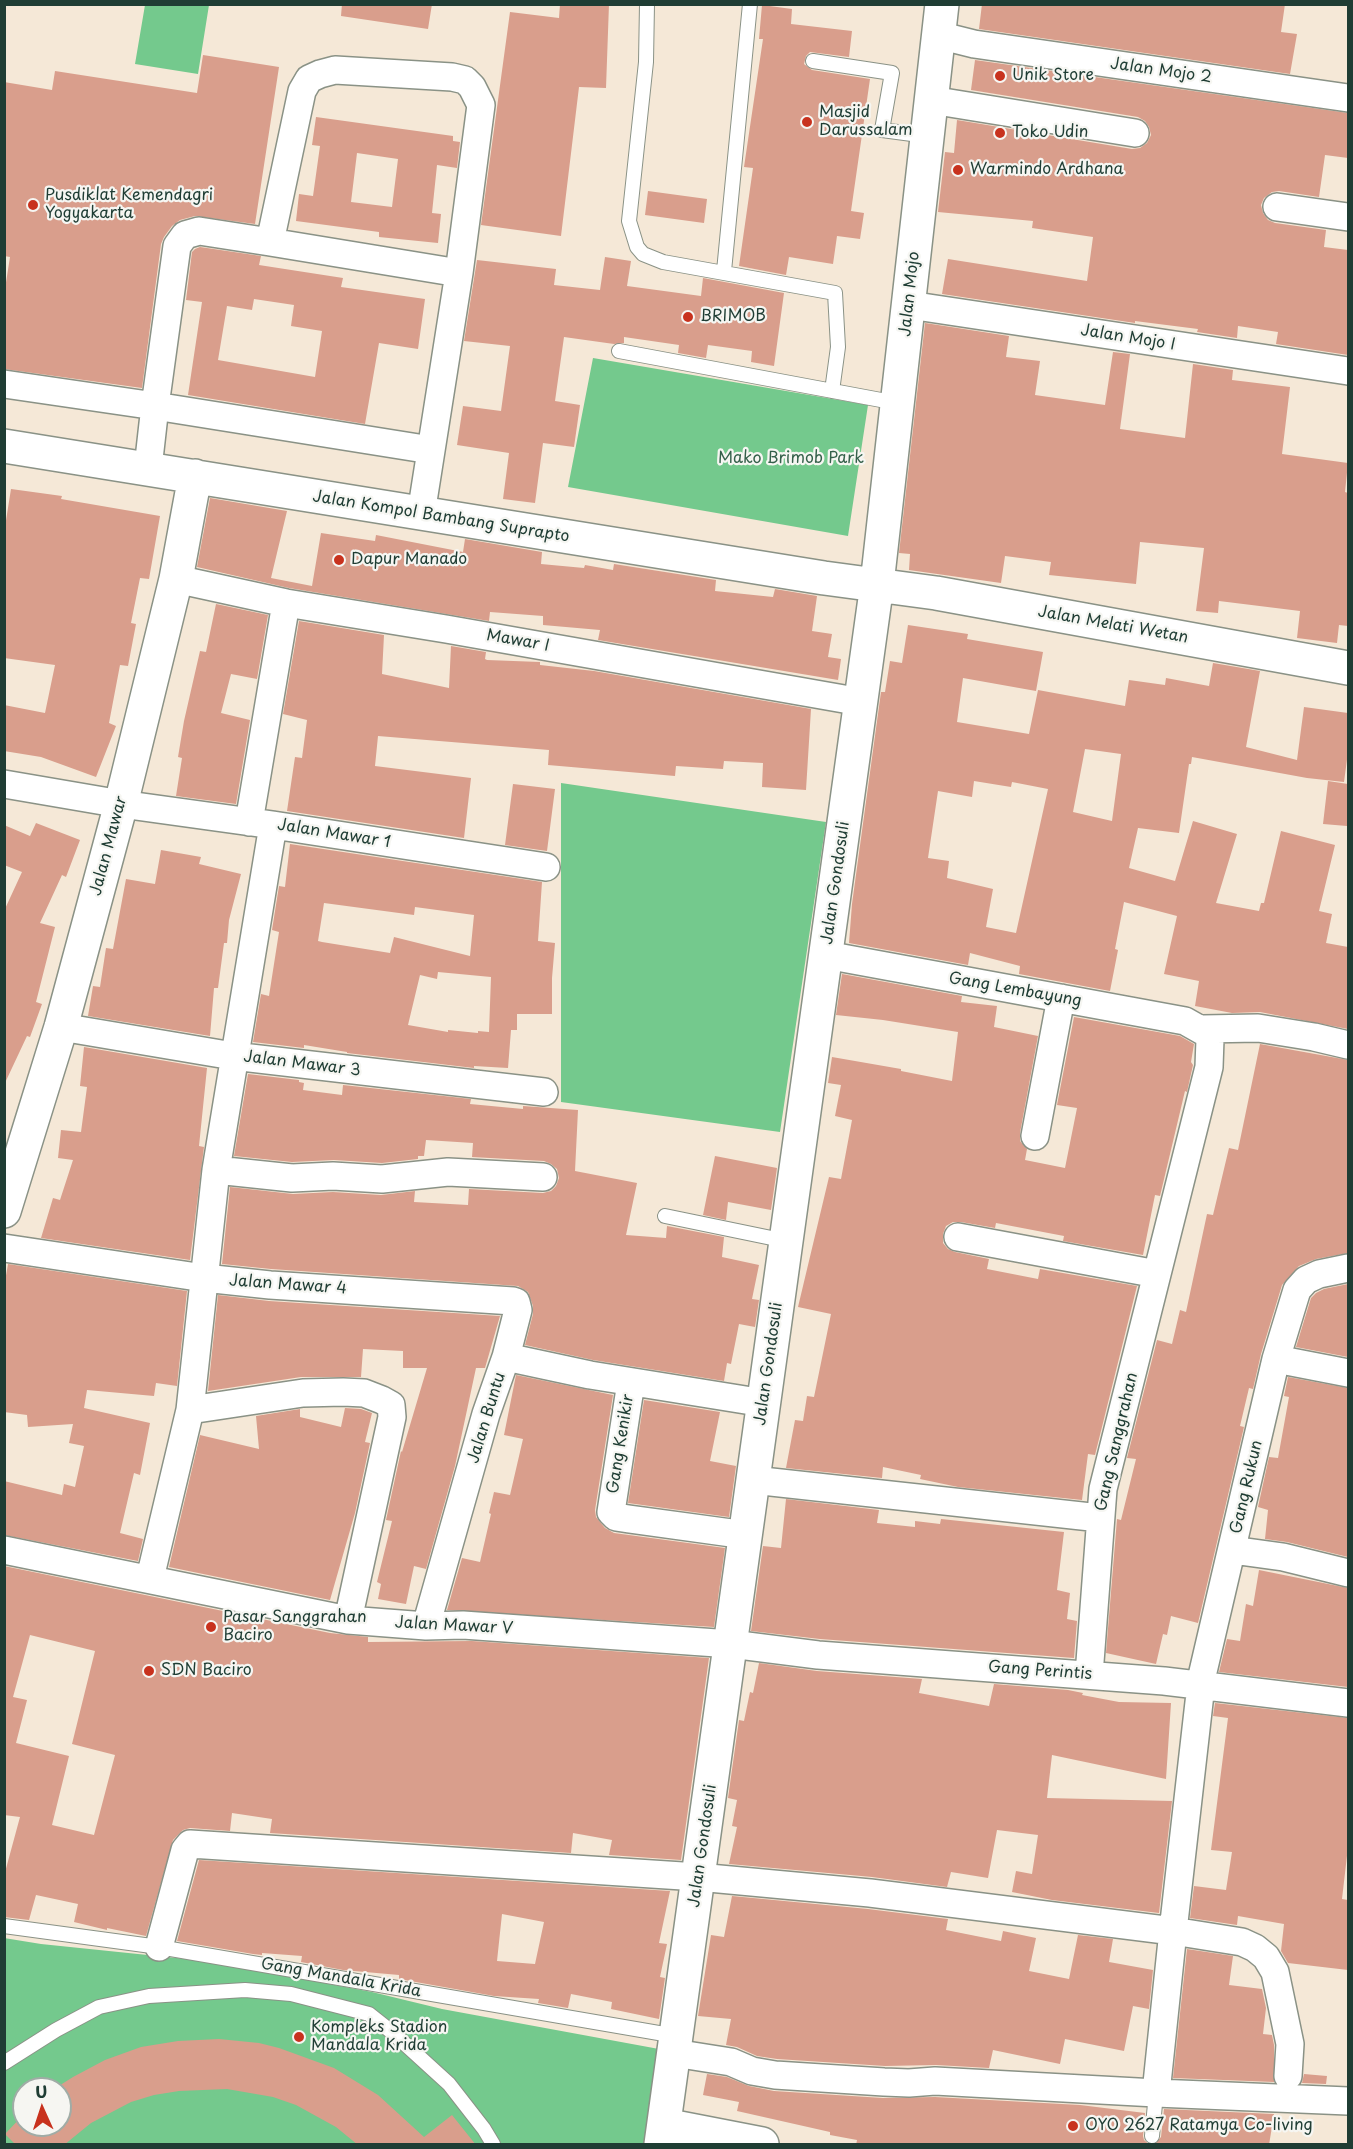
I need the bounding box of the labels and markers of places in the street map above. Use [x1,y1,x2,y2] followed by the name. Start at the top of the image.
[1012,66,1094,86] place label: Unik Store
[993,69,1007,83] marker: Unik Store
[819,103,913,141] place label: Masjid Darussalam
[800,115,814,129] marker: Masjid Darussalam
[1012,123,1088,143] place label: Toko Udin
[993,126,1007,140] marker: Toko Udin
[970,160,1124,180] place label: Warmindo Ardhana
[951,163,965,177] marker: Warmindo Ardhana
[45,186,213,224] place label: Pusdiklat Kemendagri Yogyakarta
[26,198,40,212] marker: Pusdiklat Kemendagri Yogyakarta
[700,307,766,327] place label: BRIMOB
[681,310,695,324] marker: BRIMOB
[351,550,467,570] place label: Dapur Manado
[332,553,346,567] marker: Dapur Manado
[223,1608,367,1646] place label: Pasar Sanggrahan Baciro
[204,1620,218,1634] marker: Pasar Sanggrahan Baciro
[161,1661,252,1681] place label: SDN Baciro
[142,1664,156,1678] marker: SDN Baciro
[311,2018,447,2056] place label: Kompleks Stadion Mandala Krida
[292,2030,306,2044] marker: Kompleks Stadion Mandala Krida
[1085,2116,1313,2136] place label: OYO 2627 Ratamya Co-living
[1066,2119,1080,2133] marker: OYO 2627 Ratamya Co-living

